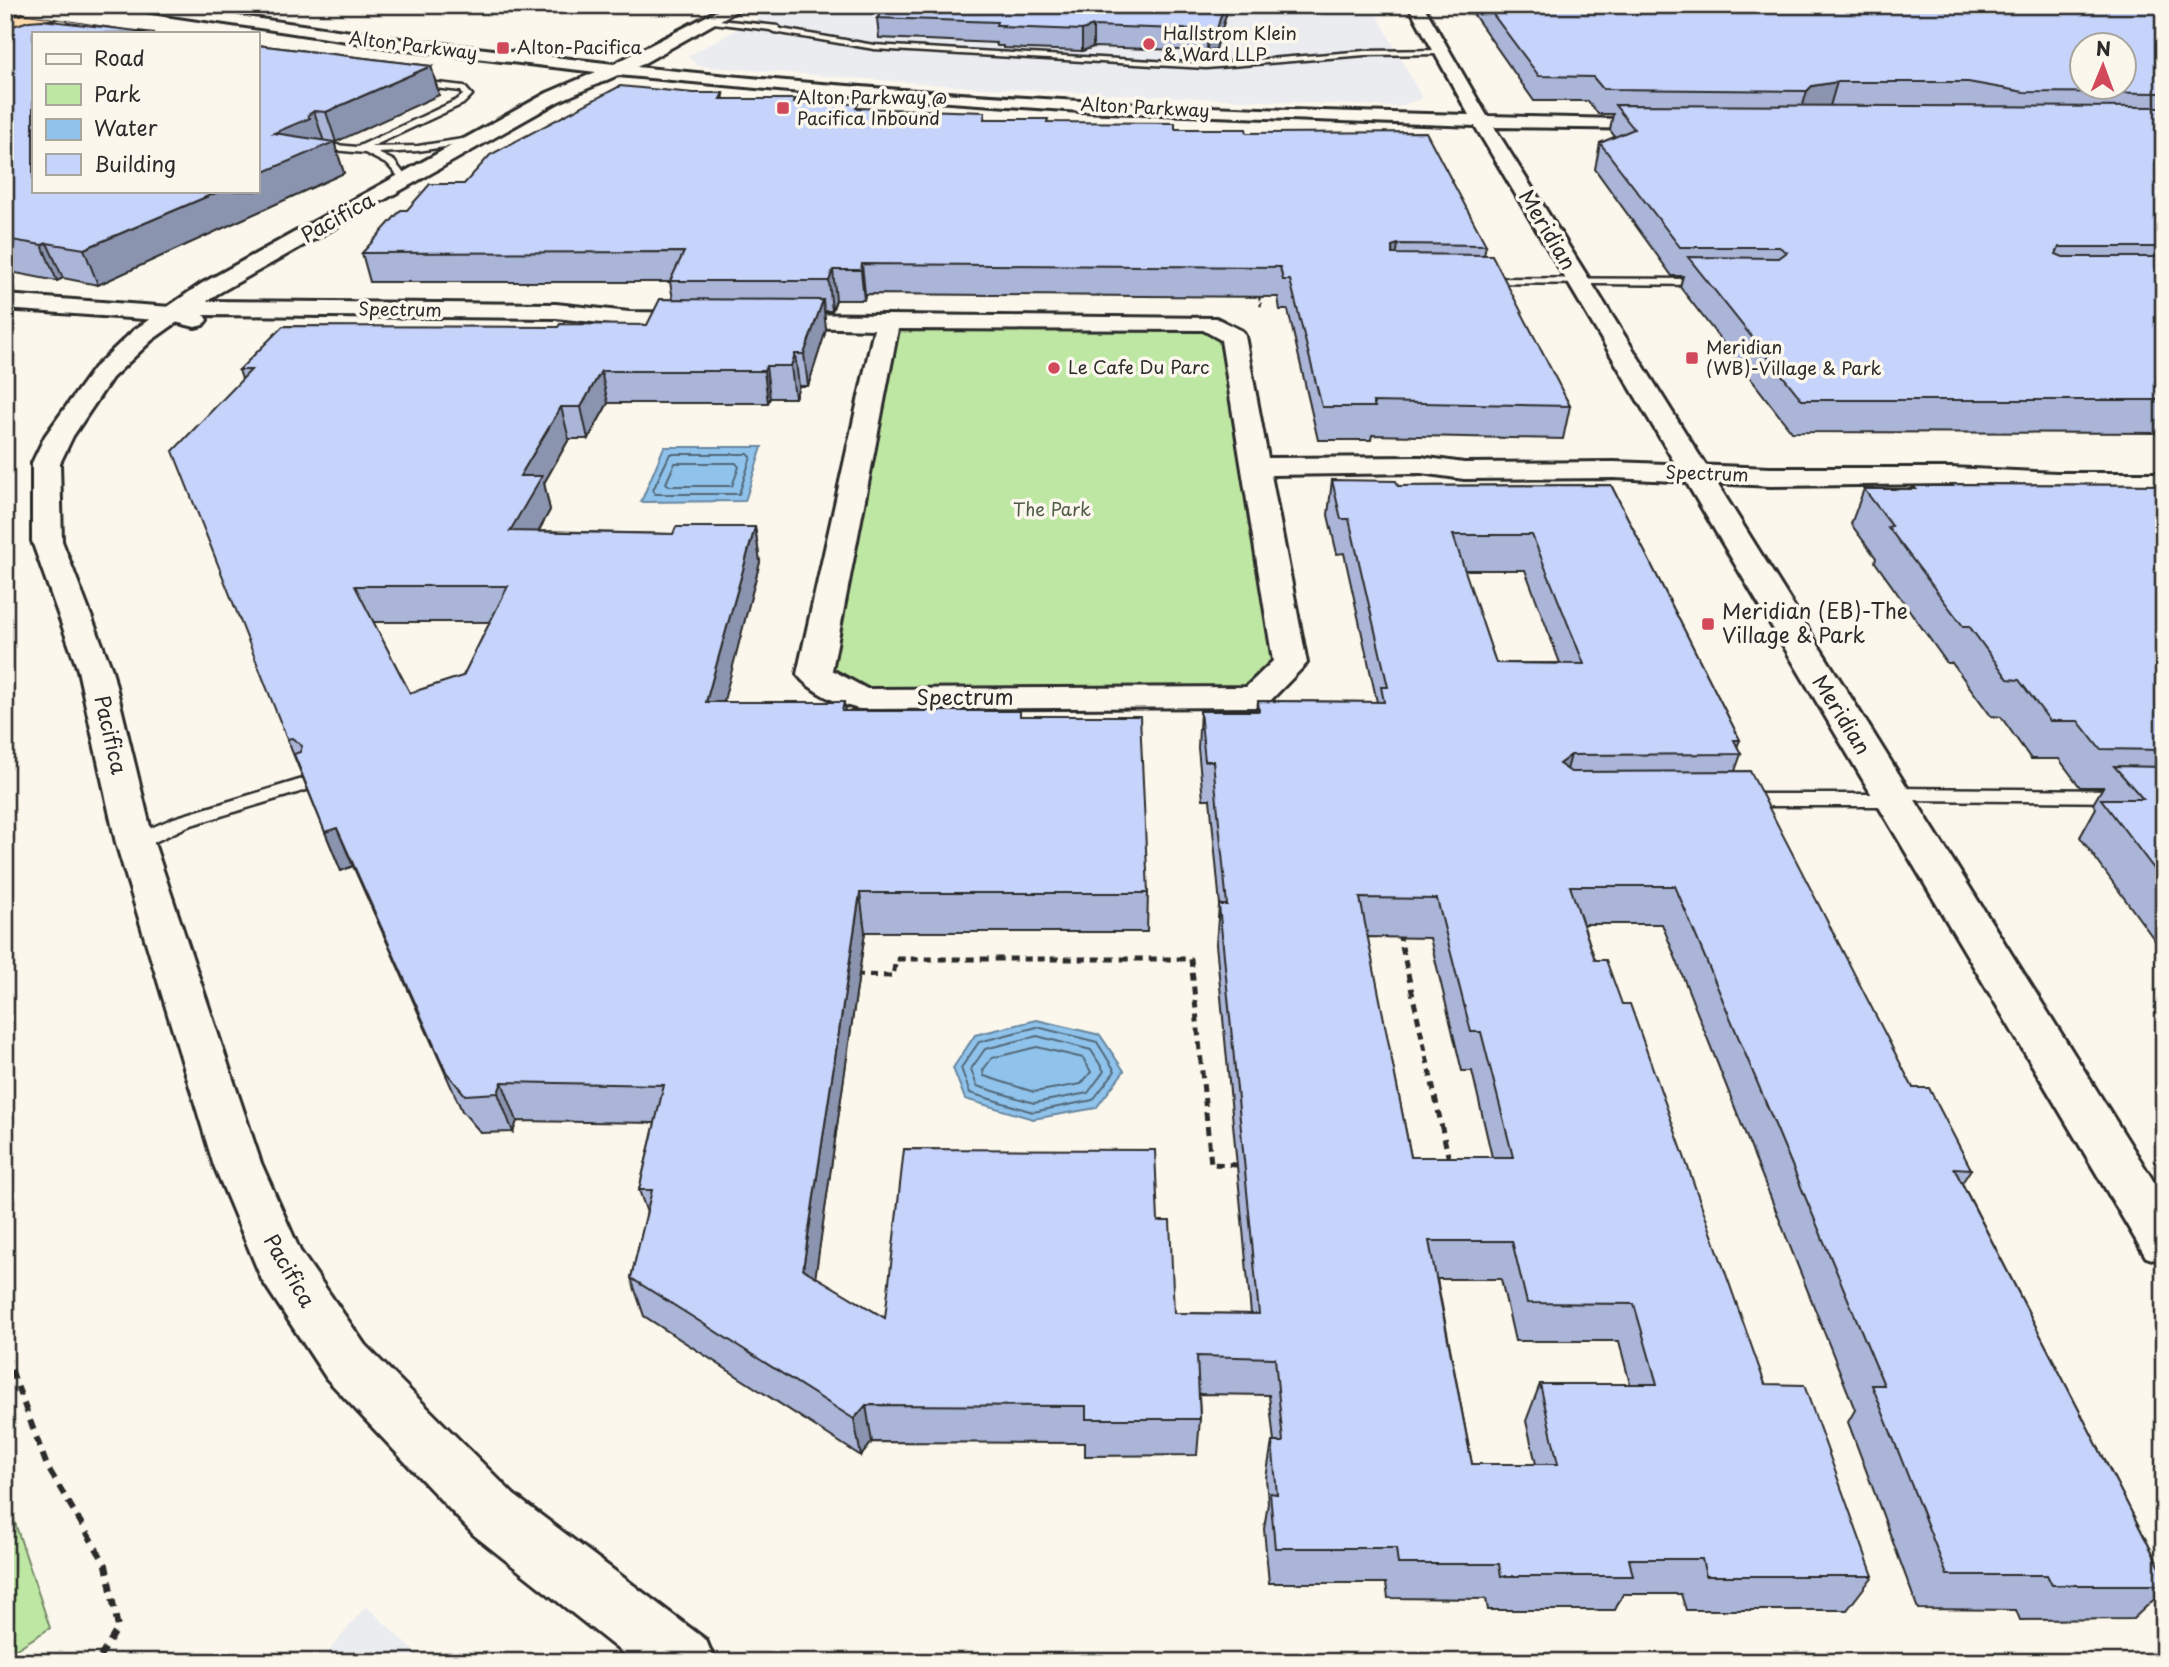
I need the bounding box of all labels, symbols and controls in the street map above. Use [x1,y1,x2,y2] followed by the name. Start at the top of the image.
[1163,19,1297,67] place label: Hallstrom Klein & Ward LLP
[347,23,479,66] street label: Alton Parkway
[32,32,259,192] legend
[2068,32,2138,102] north arrow
[517,33,642,60] place label: Alton-Pacifica
[2096,34,2111,62] text: N
[1141,36,1157,52] marker: Hallstrom Klein & Ward LLP
[495,40,511,56] marker: Alton-Pacifica
[94,41,145,73] text: Road
[94,77,141,109] text: Park
[797,83,947,131] place label: Alton Parkway @ Pacifica Inbound
[1080,90,1210,123] street label: Alton Parkway
[775,100,791,116] marker: Alton Parkway @ Pacifica Inbound
[94,111,158,143] text: Water
[94,147,176,179] text: Building
[294,182,380,250] street label: Pacifica
[1512,183,1585,275] street label: Meridian
[358,294,442,323] street label: Spectrum
[1706,333,1881,381] place label: Meridian (WB)-Village & Park
[1684,350,1700,366] marker: Meridian (WB)-Village & Park
[1068,353,1210,380] place label: Le Cafe Du Parc
[1046,360,1062,376] marker: Le Cafe Du Parc
[1665,458,1749,487] street label: Spectrum
[1013,495,1091,522] park label: The Park
[1722,594,1908,650] place label: Meridian (EB)-The Village & Park
[1700,616,1716,632] marker: Meridian (EB)-The Village & Park
[1806,668,1880,760] street label: Meridian
[916,680,1014,712] street label: Spectrum
[87,692,137,778] street label: Pacifica
[257,1227,325,1313] street label: Pacifica

